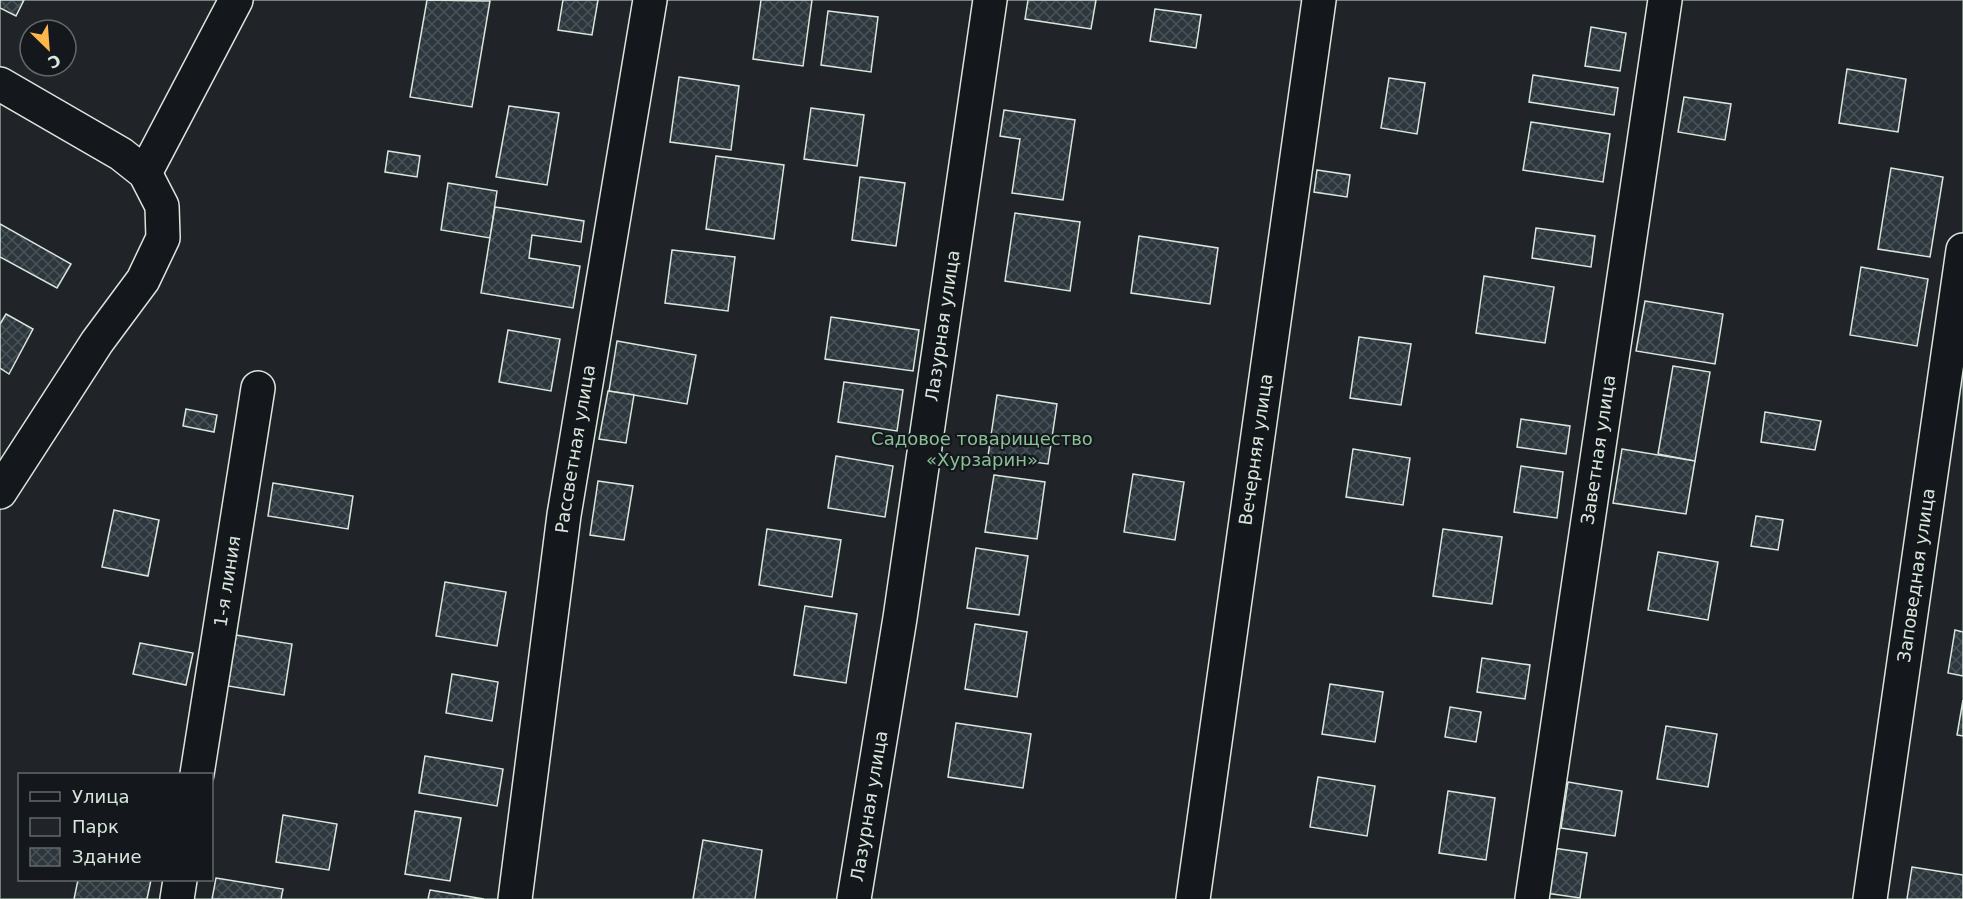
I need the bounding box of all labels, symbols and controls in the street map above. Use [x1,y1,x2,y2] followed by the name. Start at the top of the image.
[18,18,78,78] north arrow
[45,50,63,72] text: С
[921,249,963,403] street label: Лазурная улица
[551,363,599,534] street label: Рассветная улица
[1235,372,1277,527] street label: Вечерняя улица
[1576,373,1619,526] street label: Заветная улица
[871,428,1093,470] park label: Садовое товарищество «Хурзарин»
[1893,487,1939,664] street label: Заповедная улица
[209,534,244,628] street label: 1-я линия
[846,729,891,883] street label: Лазурная улица
[18,773,213,881] legend
[72,786,129,807] text: Улица
[72,816,119,837] text: Парк
[72,846,142,867] text: Здание

